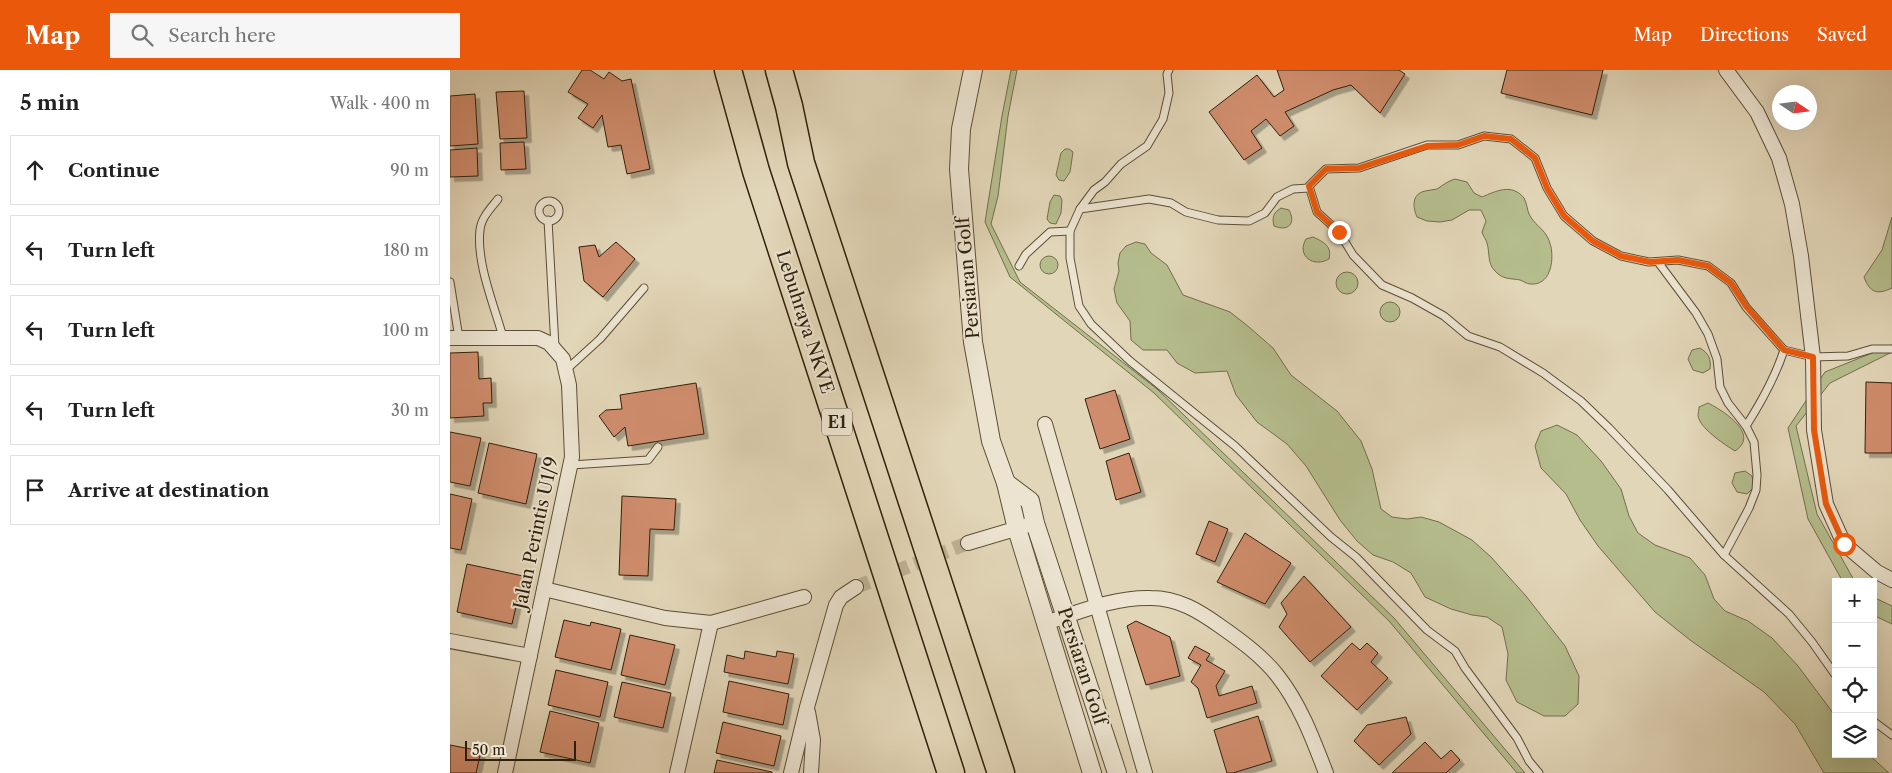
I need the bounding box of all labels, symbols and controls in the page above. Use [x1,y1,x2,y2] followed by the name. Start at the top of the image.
[110,13,460,58] search box
[25,21,80,50] text: Map
[128,21,156,49] icon: search
[168,24,276,47] text: Search here
[1633,24,1672,46] text: Map
[1700,24,1789,46] text: Directions
[1817,24,1867,46] text: Saved
[1772,85,1817,130] north arrow
[20,90,80,115] text: 5 min
[330,93,430,113] text: Walk · 400 m
[21,156,49,184] icon: ahead
[68,159,160,182] text: Continue
[390,160,429,180] text: 90 m
[951,214,984,340] street label: Persiaran Golf
[1328,221,1351,244] route end
[21,236,49,264] icon: left
[68,239,155,262] text: Turn left
[383,240,429,260] text: 180 m
[771,248,839,396] street label: Lebuhraya NKVE
[21,316,49,344] icon: left
[68,319,155,342] text: Turn left
[383,320,429,340] text: 100 m
[21,396,49,424] icon: left
[68,399,155,422] text: Turn left
[391,400,429,420] text: 30 m
[822,408,852,436] road number: E1
[508,455,563,614] street label: Jalan Perintis U1/9
[21,476,49,504] icon: arrive
[68,479,269,502] text: Arrive at destination
[1833,533,1856,556] route start
[1832,578,1877,758] map controls
[1832,578,1877,623] button: +
[1053,604,1112,730] street label: Persiaran Golf
[1832,623,1877,668] button: −
[1832,668,1877,713] button: locate
[1832,713,1877,758] button: layers
[465,738,576,761] scale bar
[472,741,505,759] text: 50 m

